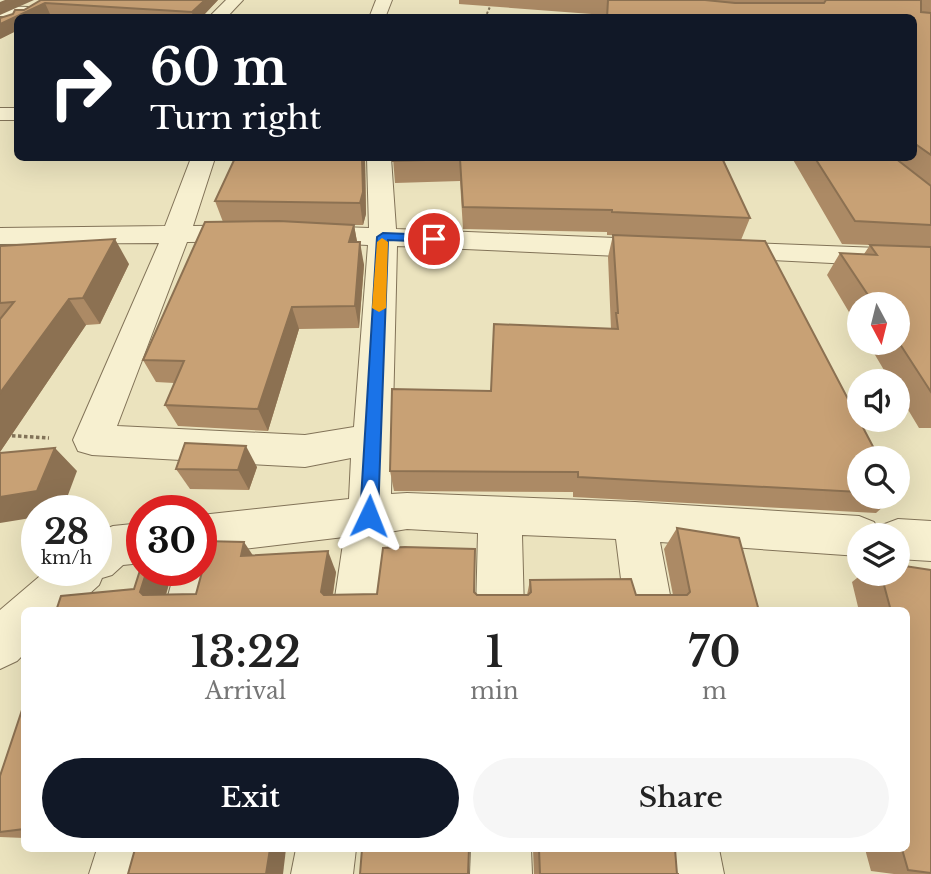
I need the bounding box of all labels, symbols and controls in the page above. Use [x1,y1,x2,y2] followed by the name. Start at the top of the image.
[150,37,287,98] text: 60 m
[35,42,126,133] icon: right
[150,98,321,138] text: Turn right
[404,209,464,269] pin
[415,220,453,258] icon: arrive
[847,292,910,355] north arrow
[847,292,910,586] map controls
[847,369,910,432] button: sound
[847,446,910,509] button: search
[332,479,406,553] position arrow
[126,495,217,586] speed limit sign: 30
[44,510,89,553] text: 28
[847,523,910,586] button: layers
[41,547,92,569] text: km/h
[190,626,301,678] text: 13:22
[485,626,504,678] text: 1
[688,626,741,678] text: 70
[205,677,286,705] text: Arrival
[470,677,519,705] text: min
[702,677,727,705] text: m
[42,758,459,838] button: Exit
[473,758,889,838] button: Share

